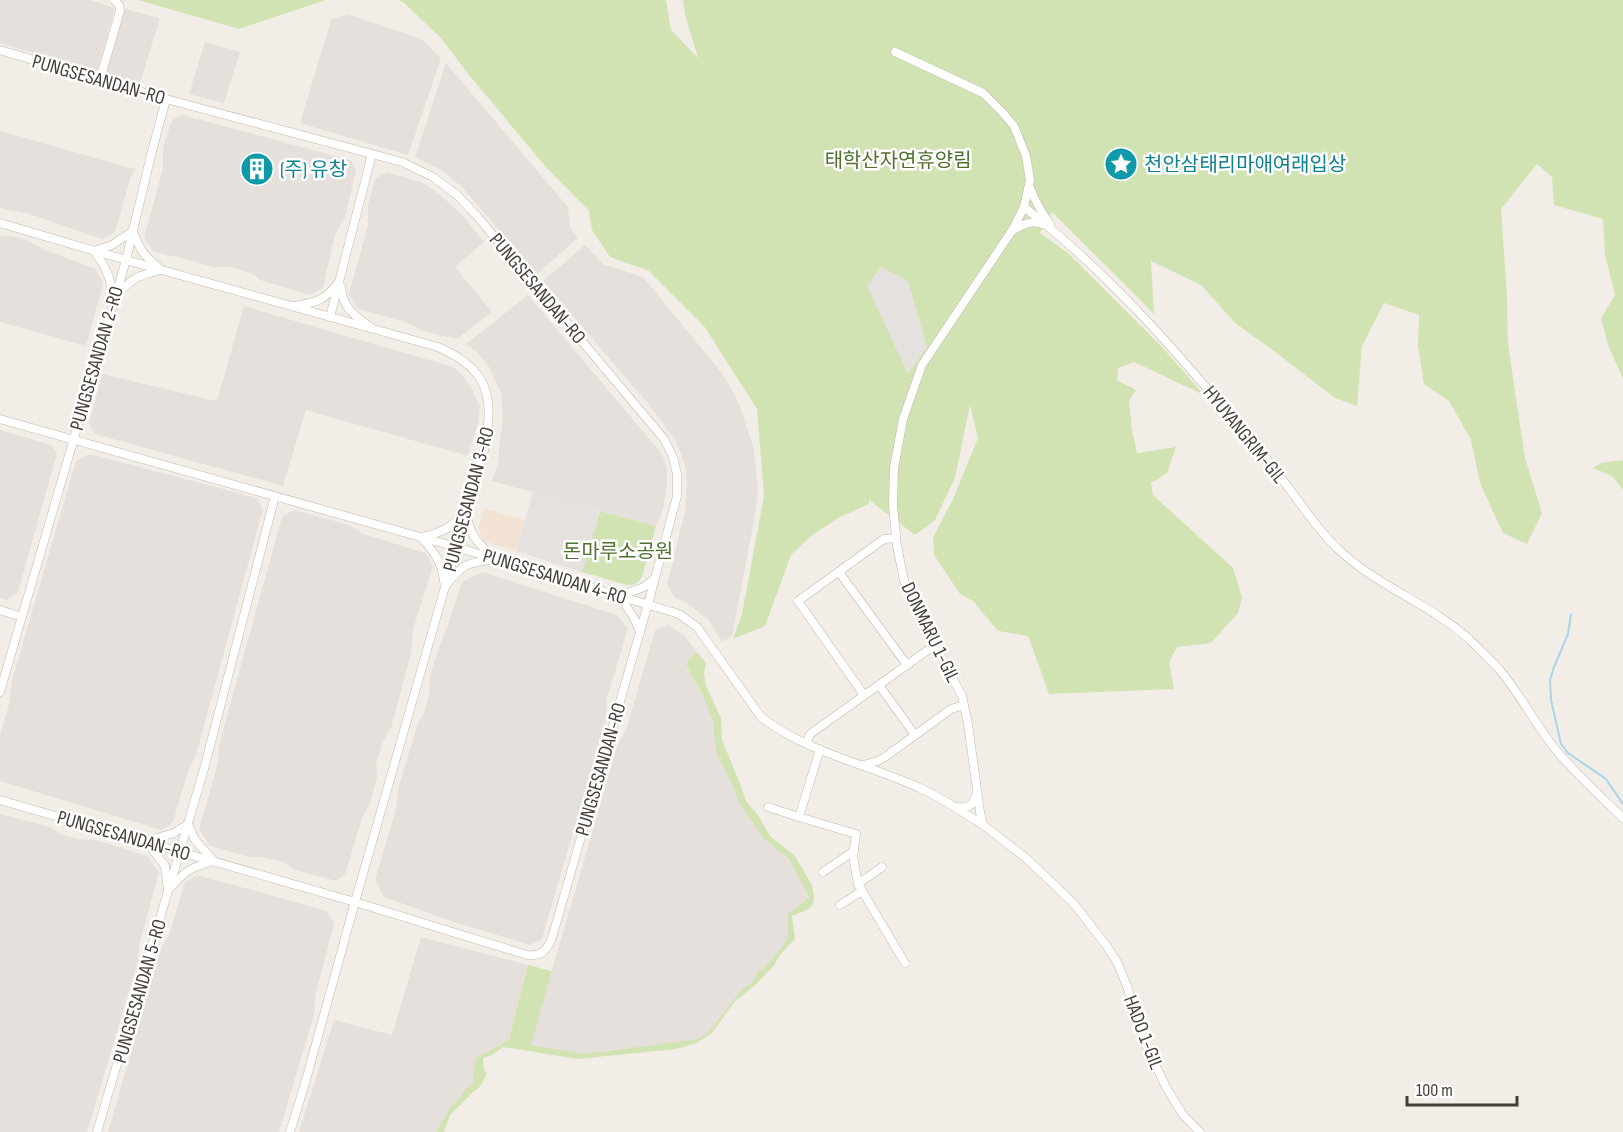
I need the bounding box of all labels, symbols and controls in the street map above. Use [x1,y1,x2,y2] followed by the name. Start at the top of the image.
[29,50,168,110] street label: PUNGSESANDAN-RO
[1103,146,1139,182] place icon: 천안삼태리마애여래입상
[824,149,972,173] park label: 태학산자연휴양림
[239,151,275,187] building icon: (주) 유창
[1144,153,1346,177] place label: 천안삼태리마애여래입상
[280,158,347,182] place label: (주) 유창
[484,228,591,349] street label: PUNGSESANDAN-RO
[65,284,129,433] street label: PUNGSESANDAN 2-RO
[1198,381,1291,489] street label: HYUYANGRIM-GIL
[438,424,500,574] street label: PUNGSESANDAN 3-RO
[563,540,673,564] park label: 돈마루소공원
[480,544,629,610] street label: PUNGSESANDAN 4-RO
[896,578,965,687] street label: DONMARU 1-GIL
[571,700,631,839] street label: PUNGSESANDAN-RO
[54,806,193,866] street label: PUNGSESANDAN-RO
[108,917,172,1066] street label: PUNGSESANDAN 5-RO
[1118,992,1168,1073] street label: HADO 1-GIL
[1407,1069,1516,1107] scale bar
[1416,1080,1453,1101] text: 100 m

